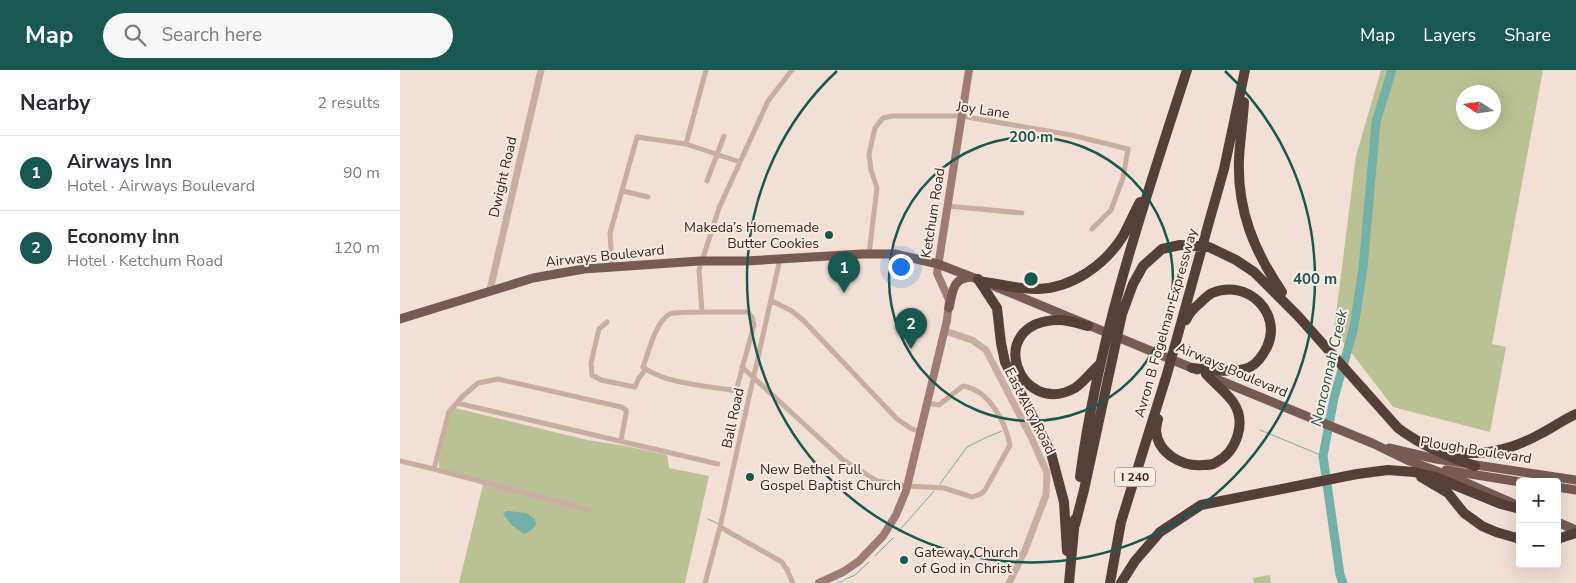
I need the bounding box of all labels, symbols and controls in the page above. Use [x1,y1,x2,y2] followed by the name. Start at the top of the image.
[103,13,453,58] search box
[25,19,73,51] text: Map
[121,21,149,49] icon: search
[161,22,262,48] text: Search here
[1360,23,1395,47] text: Map
[1423,23,1476,47] text: Layers
[1504,23,1551,47] text: Share
[1456,85,1501,130] north arrow
[20,89,90,117] text: Nearby
[318,92,380,114] text: 2 results
[954,97,1011,123] street label: Joy Lane
[1009,127,1053,147] text: 200 m
[484,135,522,219] street label: Dwight Road
[67,149,172,175] text: Airways Inn
[31,162,41,184] text: 1
[343,162,380,184] text: 90 m
[916,166,950,260] street label: Ketchum Road
[67,175,255,197] text: Hotel · Airways Boulevard
[684,218,819,253] place label: Makeda’s Homemade Butter Cookies
[67,224,179,250] text: Economy Inn
[1130,225,1202,420] street label: Avron B Fogelman Expressway
[823,229,835,241] marker: Makeda’s Homemade Butter Cookies
[31,237,41,259] text: 2
[333,237,380,259] text: 120 m
[545,240,665,272] street label: Airways Boulevard
[67,250,223,272] text: Hotel · Ketchum Road
[828,252,860,293] pin: 1
[888,254,914,280] your location
[1293,269,1337,289] text: 400 m
[1022,270,1040,288] centre of rings
[1306,307,1352,428] water label: Nonconnah Creek
[895,308,927,349] pin: 2
[1173,338,1291,402] street label: Airways Boulevard
[1000,364,1060,458] street label: East Alcy Road
[717,386,749,450] street label: Ball Road
[1419,432,1533,468] street label: Plough Boulevard
[760,460,901,495] place label: New Bethel Full Gospel Baptist Church
[1115,468,1155,487] road number: I 240
[744,471,756,483] marker: New Bethel Full Gospel Baptist Church
[1516,478,1561,568] map controls
[1516,478,1561,523] button: +
[1516,523,1561,568] button: −
[914,543,1018,578] place label: Gateway Church of God in Christ
[898,554,910,566] marker: Gateway Church of God in Christ

